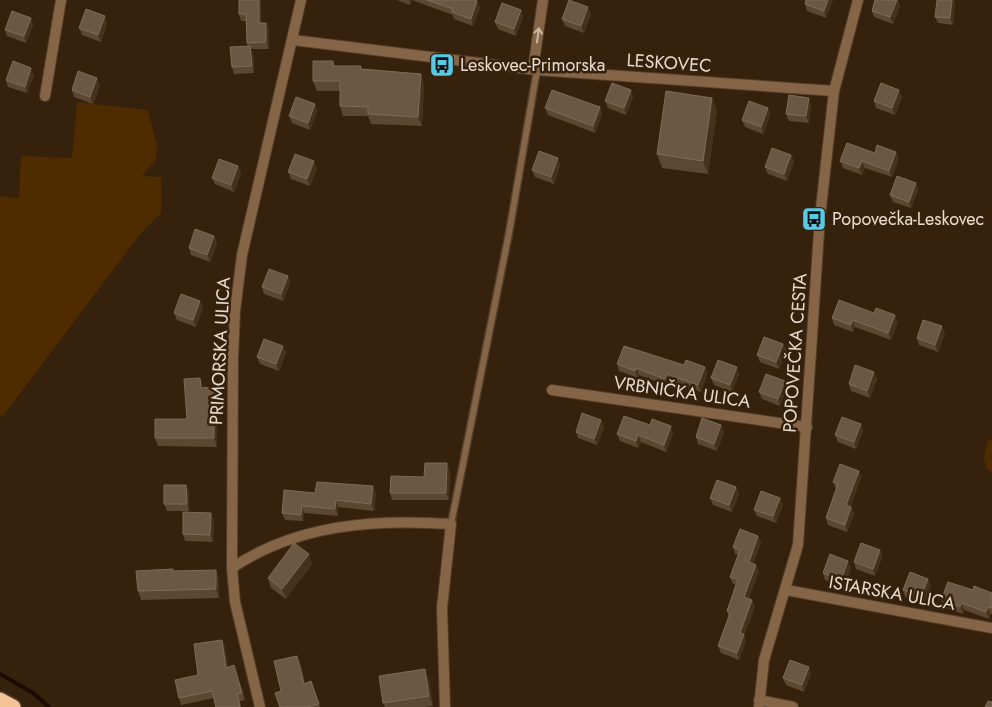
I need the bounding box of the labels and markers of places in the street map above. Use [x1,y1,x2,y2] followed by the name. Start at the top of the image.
[429,52,455,78] bus stop icon: Leskovec-Primorska
[460,52,605,78] place label: Leskovec-Primorska
[801,206,827,232] bus stop icon: Popovečka-Leskovec
[832,206,984,232] place label: Popovečka-Leskovec

